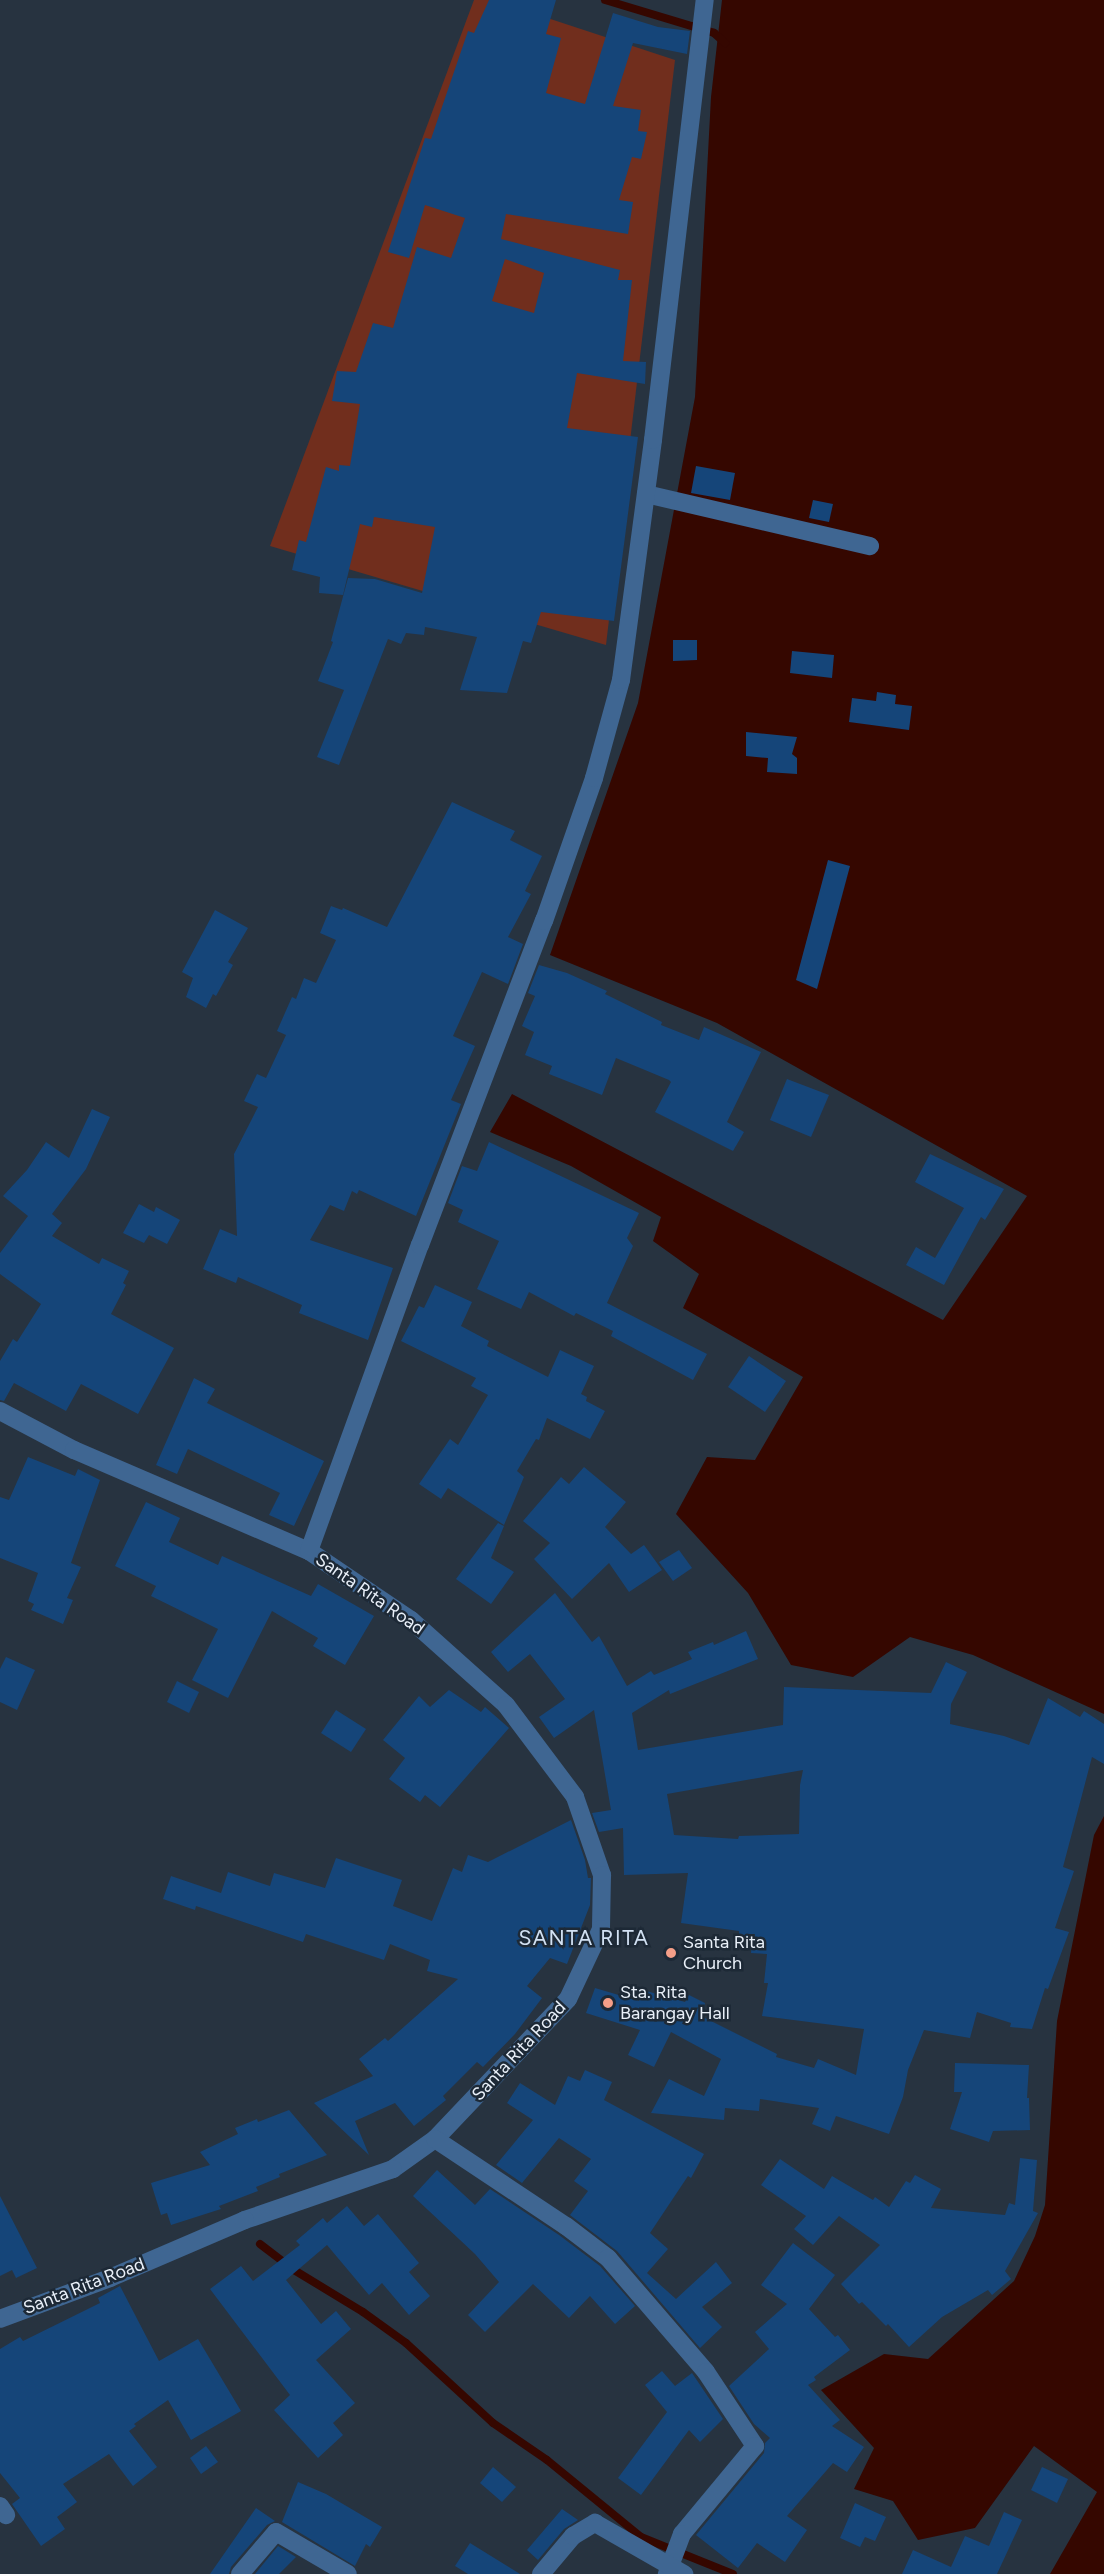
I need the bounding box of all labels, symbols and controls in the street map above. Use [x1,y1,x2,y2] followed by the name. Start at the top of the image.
[311,1548,429,1640] street label: Santa Rita Road
[518,1925,650,1951] district label: SANTA RITA
[683,1932,765,1974] place label: Santa Rita Church
[664,1946,678,1960] marker: Santa Rita Church
[620,1982,730,2024] place label: Sta. Rita Barangay Hall
[601,1996,615,2010] marker: Sta. Rita Barangay Hall
[467,1997,571,2105] street label: Santa Rita Road
[20,2253,148,2319] street label: Santa Rita Road

